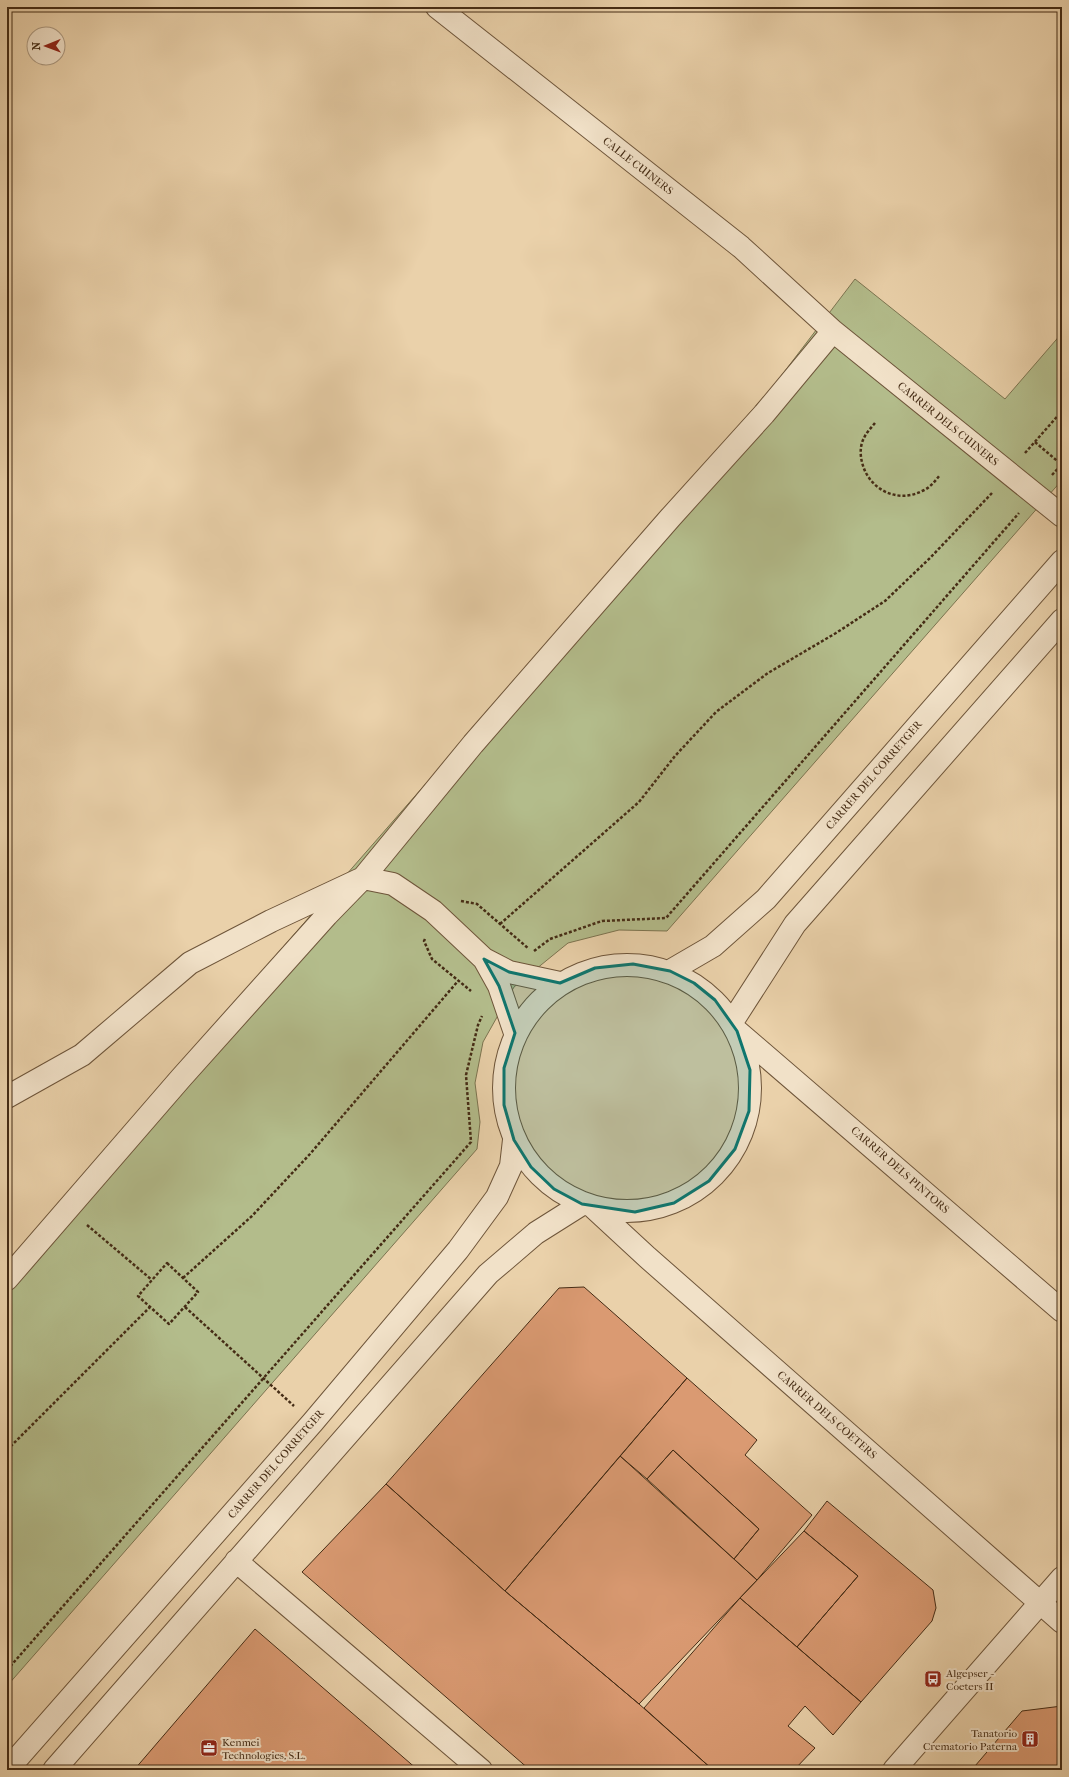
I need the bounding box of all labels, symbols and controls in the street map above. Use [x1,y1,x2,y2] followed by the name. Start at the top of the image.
[26,26,66,66] north arrow
[30,41,43,50] text: N
[600,134,676,198] street label: CALLE CUINERS
[895,379,1001,469] street label: CARRER DELS CUINERS
[823,717,926,832] street label: CARRER DEL CORRETGER
[848,1124,952,1216] street label: CARRER DELS PINTORS
[775,1368,880,1462] street label: CARRER DELS COETERS
[225,1406,328,1521] street label: CARRER DEL CORRETGER
[945,1667,995,1693] place label: Algepser - Coeters II
[923,1669,943,1689] bus stop icon: Algepser - Coeters II
[923,1727,1018,1753] place label: Tanatorio Crematorio Paterna
[1020,1729,1040,1749] building icon: Tanatorio Crematorio Paterna
[222,1736,305,1762] place label: Kenmei Technologies, S.L.
[199,1738,219,1758] office icon: Kenmei Technologies, S.L.

